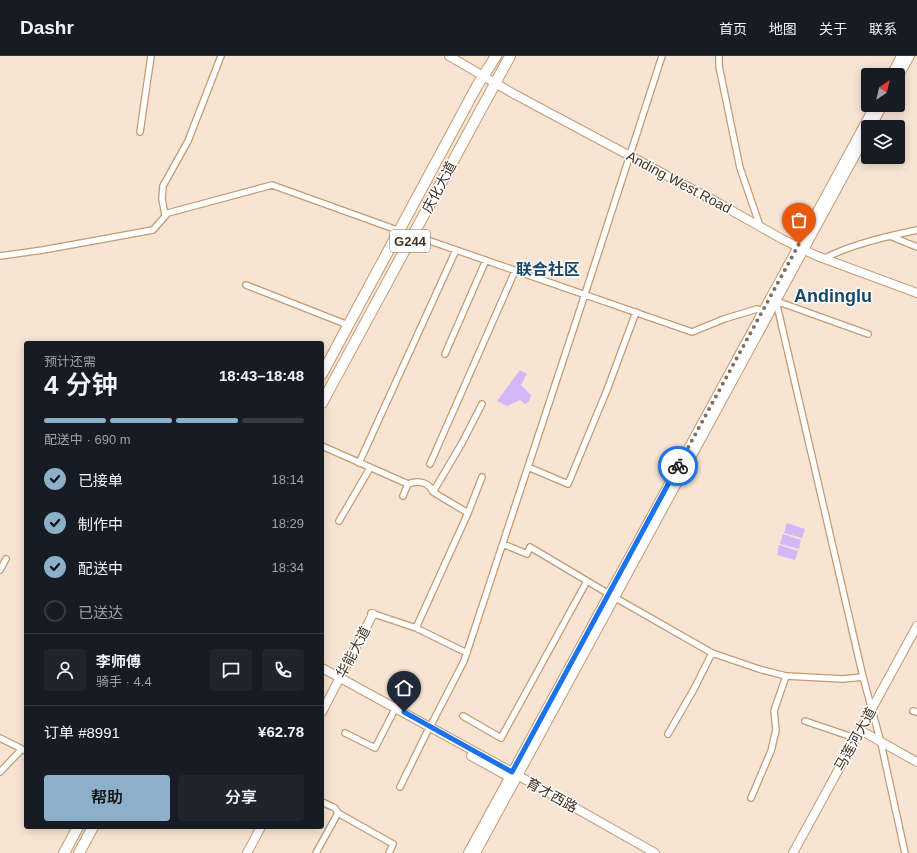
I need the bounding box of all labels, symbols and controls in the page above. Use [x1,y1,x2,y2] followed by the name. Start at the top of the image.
[20,17,74,38] text: Dashr
[719,21,747,37] text: 首页
[769,21,797,37] text: 地图
[819,21,847,37] text: 关于
[869,21,897,37] text: 联系
[861,68,905,112] north arrow
[861,68,905,164] map controls
[861,120,905,164] button: layers
[624,148,734,216] street label: Anding West Road
[419,159,459,215] street label: 庆化大道
[782,203,816,244] pin
[788,209,810,231] icon: bag
[390,230,430,252] road number: G244
[516,260,580,278] district label: 联合社区
[794,286,872,306] district label: Andinglu
[44,354,96,369] text: 预计还需
[219,367,304,384] text: 18:43–18:48
[44,370,118,400] text: 4 分钟
[44,432,131,447] text: 配送中 · 690 m
[658,446,698,486] courier
[667,455,689,477] icon: bike
[44,468,66,490] icon: check
[78,472,123,489] text: 已接单
[271,472,304,487] text: 18:14
[44,512,66,534] icon: check
[78,516,123,533] text: 制作中
[271,516,304,531] text: 18:29
[44,556,66,578] icon: check
[78,560,123,577] text: 配送中
[271,560,304,575] text: 18:34
[78,604,123,621] text: 已送达
[333,624,373,680] street label: 华能大道
[44,649,86,691] button: person
[210,649,252,691] button: chat
[262,649,304,691] button: phone
[96,653,141,670] text: 李师傅
[387,671,421,712] pin
[96,674,152,689] text: 骑手 · 4.4
[393,677,415,699] icon: home
[831,705,879,773] street label: 马莲河大道
[258,723,304,740] text: ¥62.78
[44,724,120,741] text: 订单 #8991
[524,774,580,816] street label: 育才西路
[44,775,170,821] button: 帮助
[178,775,304,821] button: 分享

